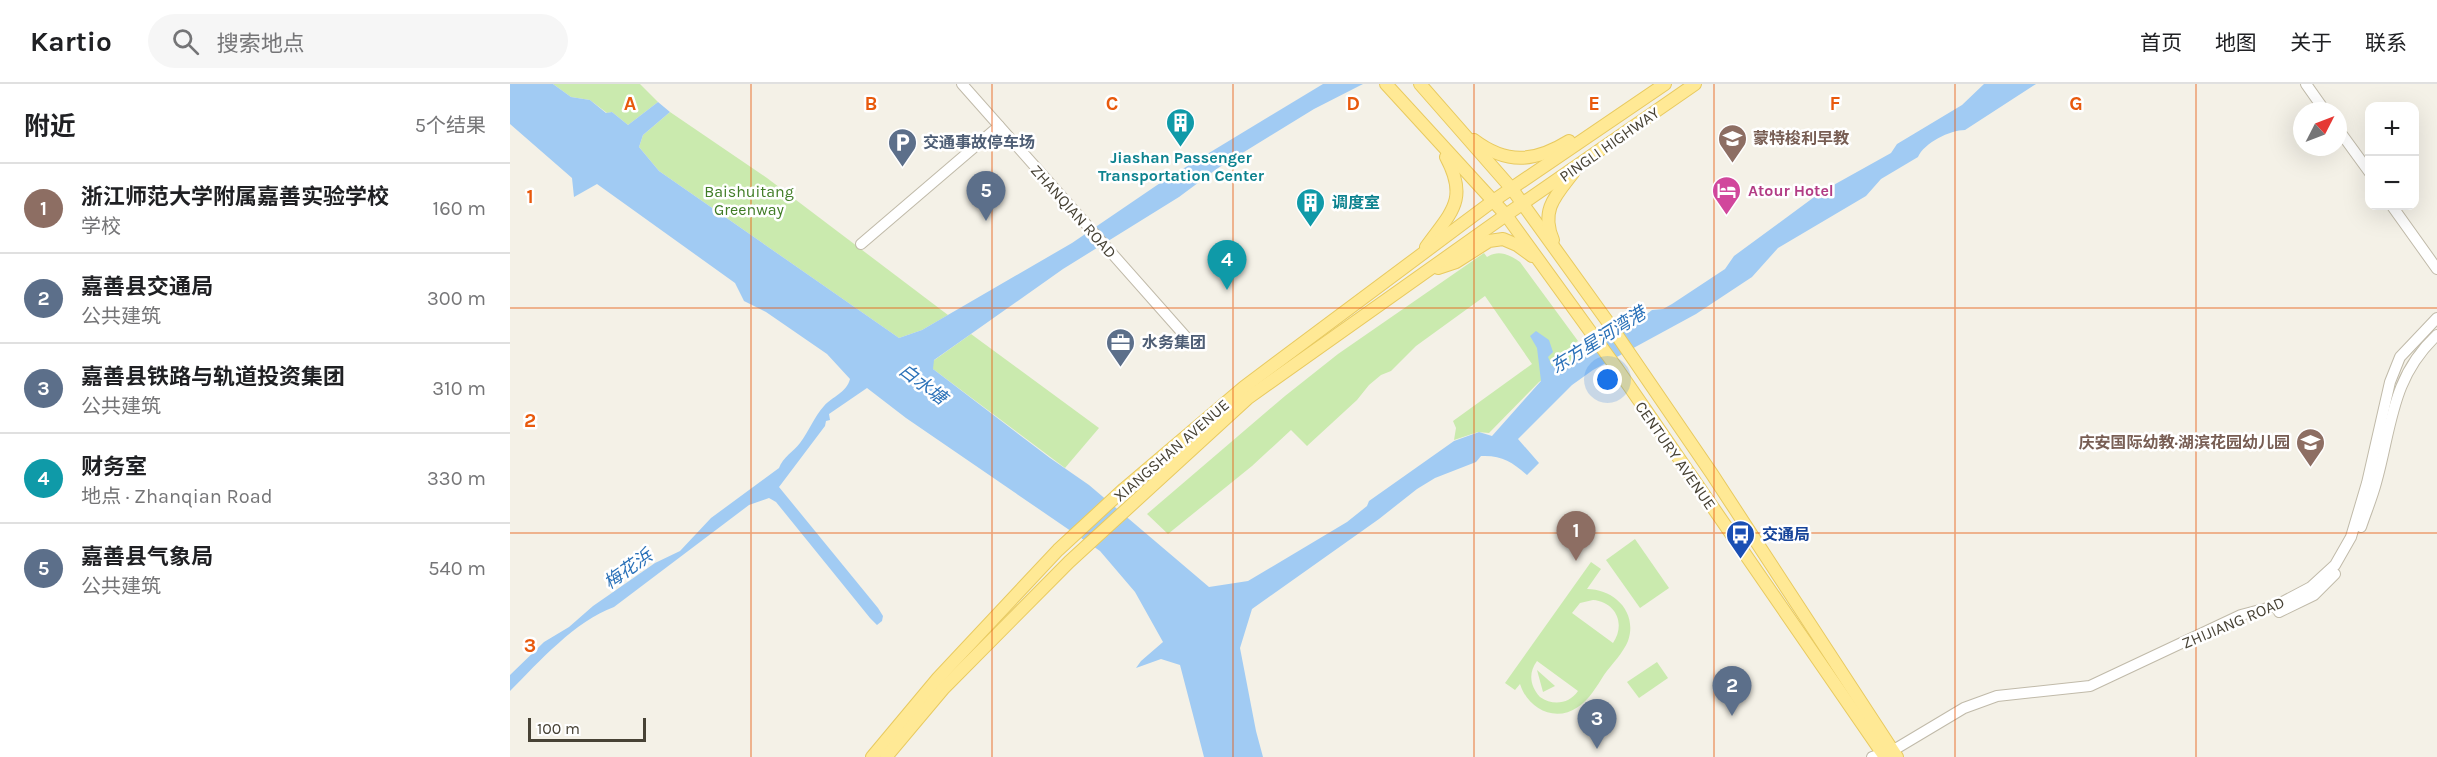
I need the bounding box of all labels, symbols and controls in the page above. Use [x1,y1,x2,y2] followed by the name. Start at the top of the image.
[148,14,568,68] search box
[30,25,112,58] text: Kartio
[169,25,202,58] icon: search
[217,31,305,57] text: 搜索地点
[2140,31,2182,55] text: 首页
[2215,31,2257,55] text: 地图
[2290,31,2332,55] text: 关于
[2365,31,2407,55] text: 联系
[624,92,637,115] text: A
[865,92,877,115] text: B
[1106,92,1118,115] text: C
[1346,92,1360,115] text: D
[1588,92,1600,115] text: E
[1830,92,1841,115] text: F
[2069,92,2083,115] text: G
[2293,102,2347,156] north arrow
[2365,102,2419,210] map controls
[2365,102,2419,156] button: +
[1556,103,1663,186] street label: PINGLI HIGHWAY
[1165,106,1197,148] building icon: Jiashan Passenger Transportation Center
[24,111,76,142] text: 附近
[415,114,486,137] text: 5个结果
[1716,122,1748,164] school or university icon: 蒙特梭利早教
[886,126,918,168] parking icon: 交通事故停车场
[1753,129,1849,148] place label: 蒙特梭利早教
[923,133,1035,152] place label: 交通事故停车场
[1098,148,1265,185] place label: Jiashan Passenger Transportation Center
[2365,156,2419,210] button: −
[1027,161,1121,262] street label: ZHANQIAN ROAD
[966,172,1006,221] pin: 5
[1711,174,1743,216] hotel icon: Atour Hotel
[1748,181,1834,200] place label: Atour Hotel
[704,182,794,219] park label: Baishuitang Greenway
[81,184,389,210] text: 浙江师范大学附属嘉善实验学校
[526,185,534,208] text: 1
[1295,186,1327,228] building icon: 调度室
[1332,193,1380,212] place label: 调度室
[40,197,47,220] text: 1
[433,197,486,220] text: 160 m
[81,215,121,238] text: 学校
[1208,240,1246,290] pin: 4
[81,274,213,300] text: 嘉善县交通局
[37,287,50,310] text: 2
[427,287,486,310] text: 300 m
[1546,300,1652,378] water label: 东方星河湾港
[81,305,161,328] text: 公共建筑
[1105,326,1137,368] office icon: 水务集团
[1142,333,1206,352] place label: 水务集团
[895,359,954,411] water label: 白水塘
[81,364,345,390] text: 嘉善县铁路与轨道投资集团
[1593,365,1622,394] your location
[37,377,50,400] text: 3
[432,377,486,400] text: 310 m
[81,395,161,418] text: 公共建筑
[1110,395,1233,506] street label: XIANGSHAN AVENUE
[1631,398,1720,513] street label: CENTURY AVENUE
[524,409,536,432] text: 2
[2295,426,2327,468] school or university icon: 庆安国际幼教·湖滨花园幼儿园
[2079,433,2290,452] place label: 庆安国际幼教·湖滨花园幼儿园
[81,454,147,480] text: 财务室
[38,467,49,490] text: 4
[427,467,486,490] text: 330 m
[81,485,273,508] text: 地点 · Zhanqian Road
[1556,512,1596,561] pin: 1
[1725,518,1757,560] bus stop icon: 交通局
[1762,525,1810,544] place label: 交通局
[600,543,658,593] water label: 梅花浜
[81,544,213,570] text: 嘉善县气象局
[38,557,49,580] text: 5
[428,557,486,580] text: 540 m
[81,575,161,598] text: 公共建筑
[2179,592,2287,653] street label: ZHIJIANG ROAD
[524,634,536,657] text: 3
[1712,666,1752,716] pin: 2
[1578,700,1616,749] pin: 3
[528,715,646,742] scale bar
[537,719,580,738] text: 100 m

